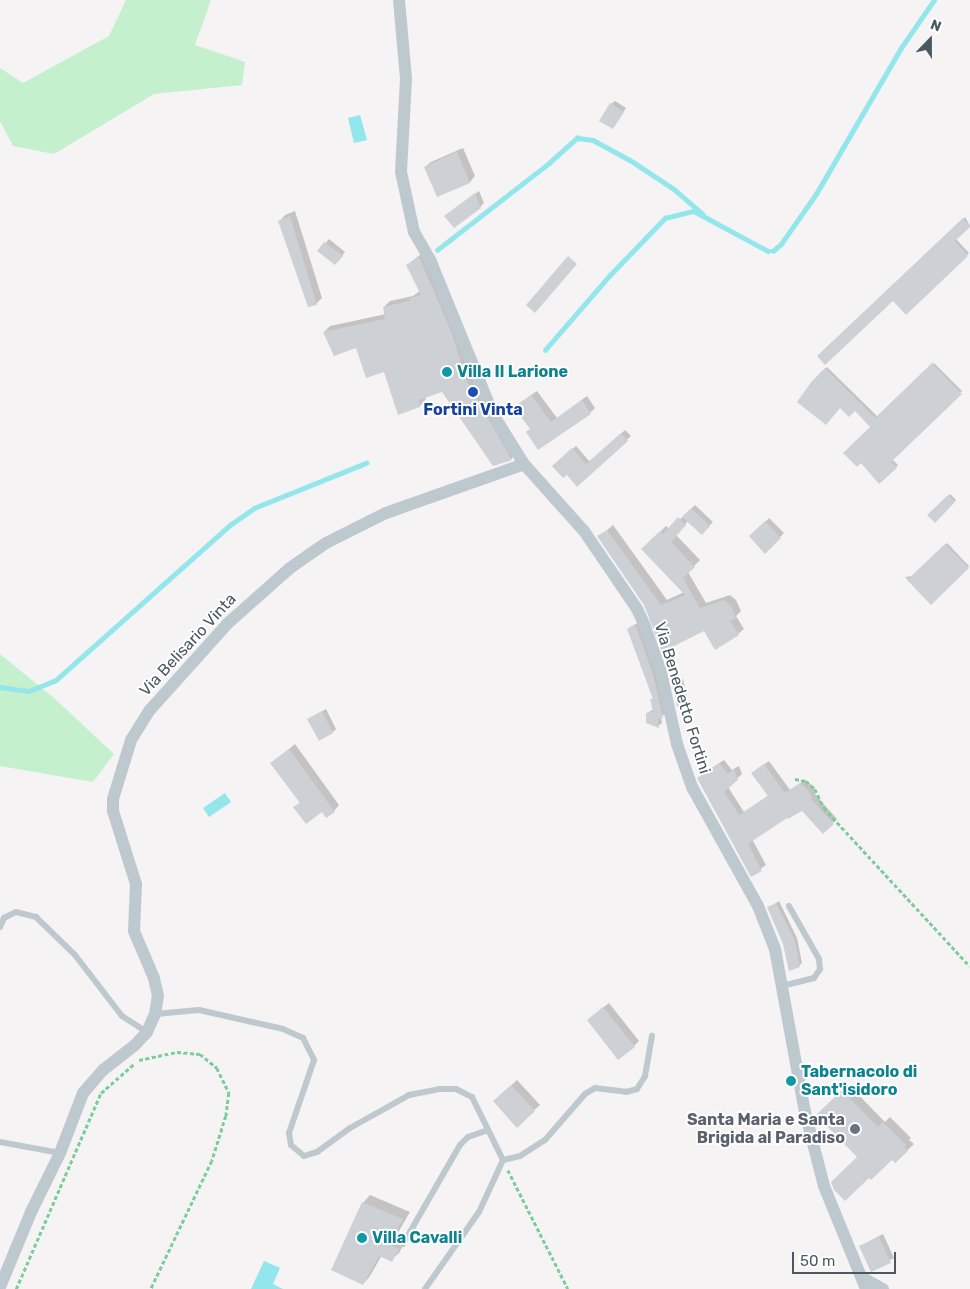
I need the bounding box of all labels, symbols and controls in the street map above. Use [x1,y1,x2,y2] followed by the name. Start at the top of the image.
[905,15,955,65] north arrow
[928,16,944,35] text: N
[457,362,568,382] place label: Villa Il Larione
[441,366,453,378] marker: Villa Il Larione
[467,386,479,398] marker: Fortini Vinta
[423,400,523,420] place label: Fortini Vinta
[135,590,241,700] street label: Via Belisario Vinta
[650,620,714,776] street label: Via Benedetto Fortini
[801,1062,917,1100] place label: Tabernacolo di Sant'isidoro
[785,1075,797,1087] marker: Tabernacolo di Sant'isidoro
[687,1110,845,1148] place label: Santa Maria e Santa Brigida al Paradiso
[849,1123,861,1135] marker: Santa Maria e Santa Brigida al Paradiso
[372,1228,462,1248] place label: Villa Cavalli
[356,1232,368,1244] marker: Villa Cavalli
[795,1242,899,1274] scale bar
[800,1252,835,1270] text: 50 m

